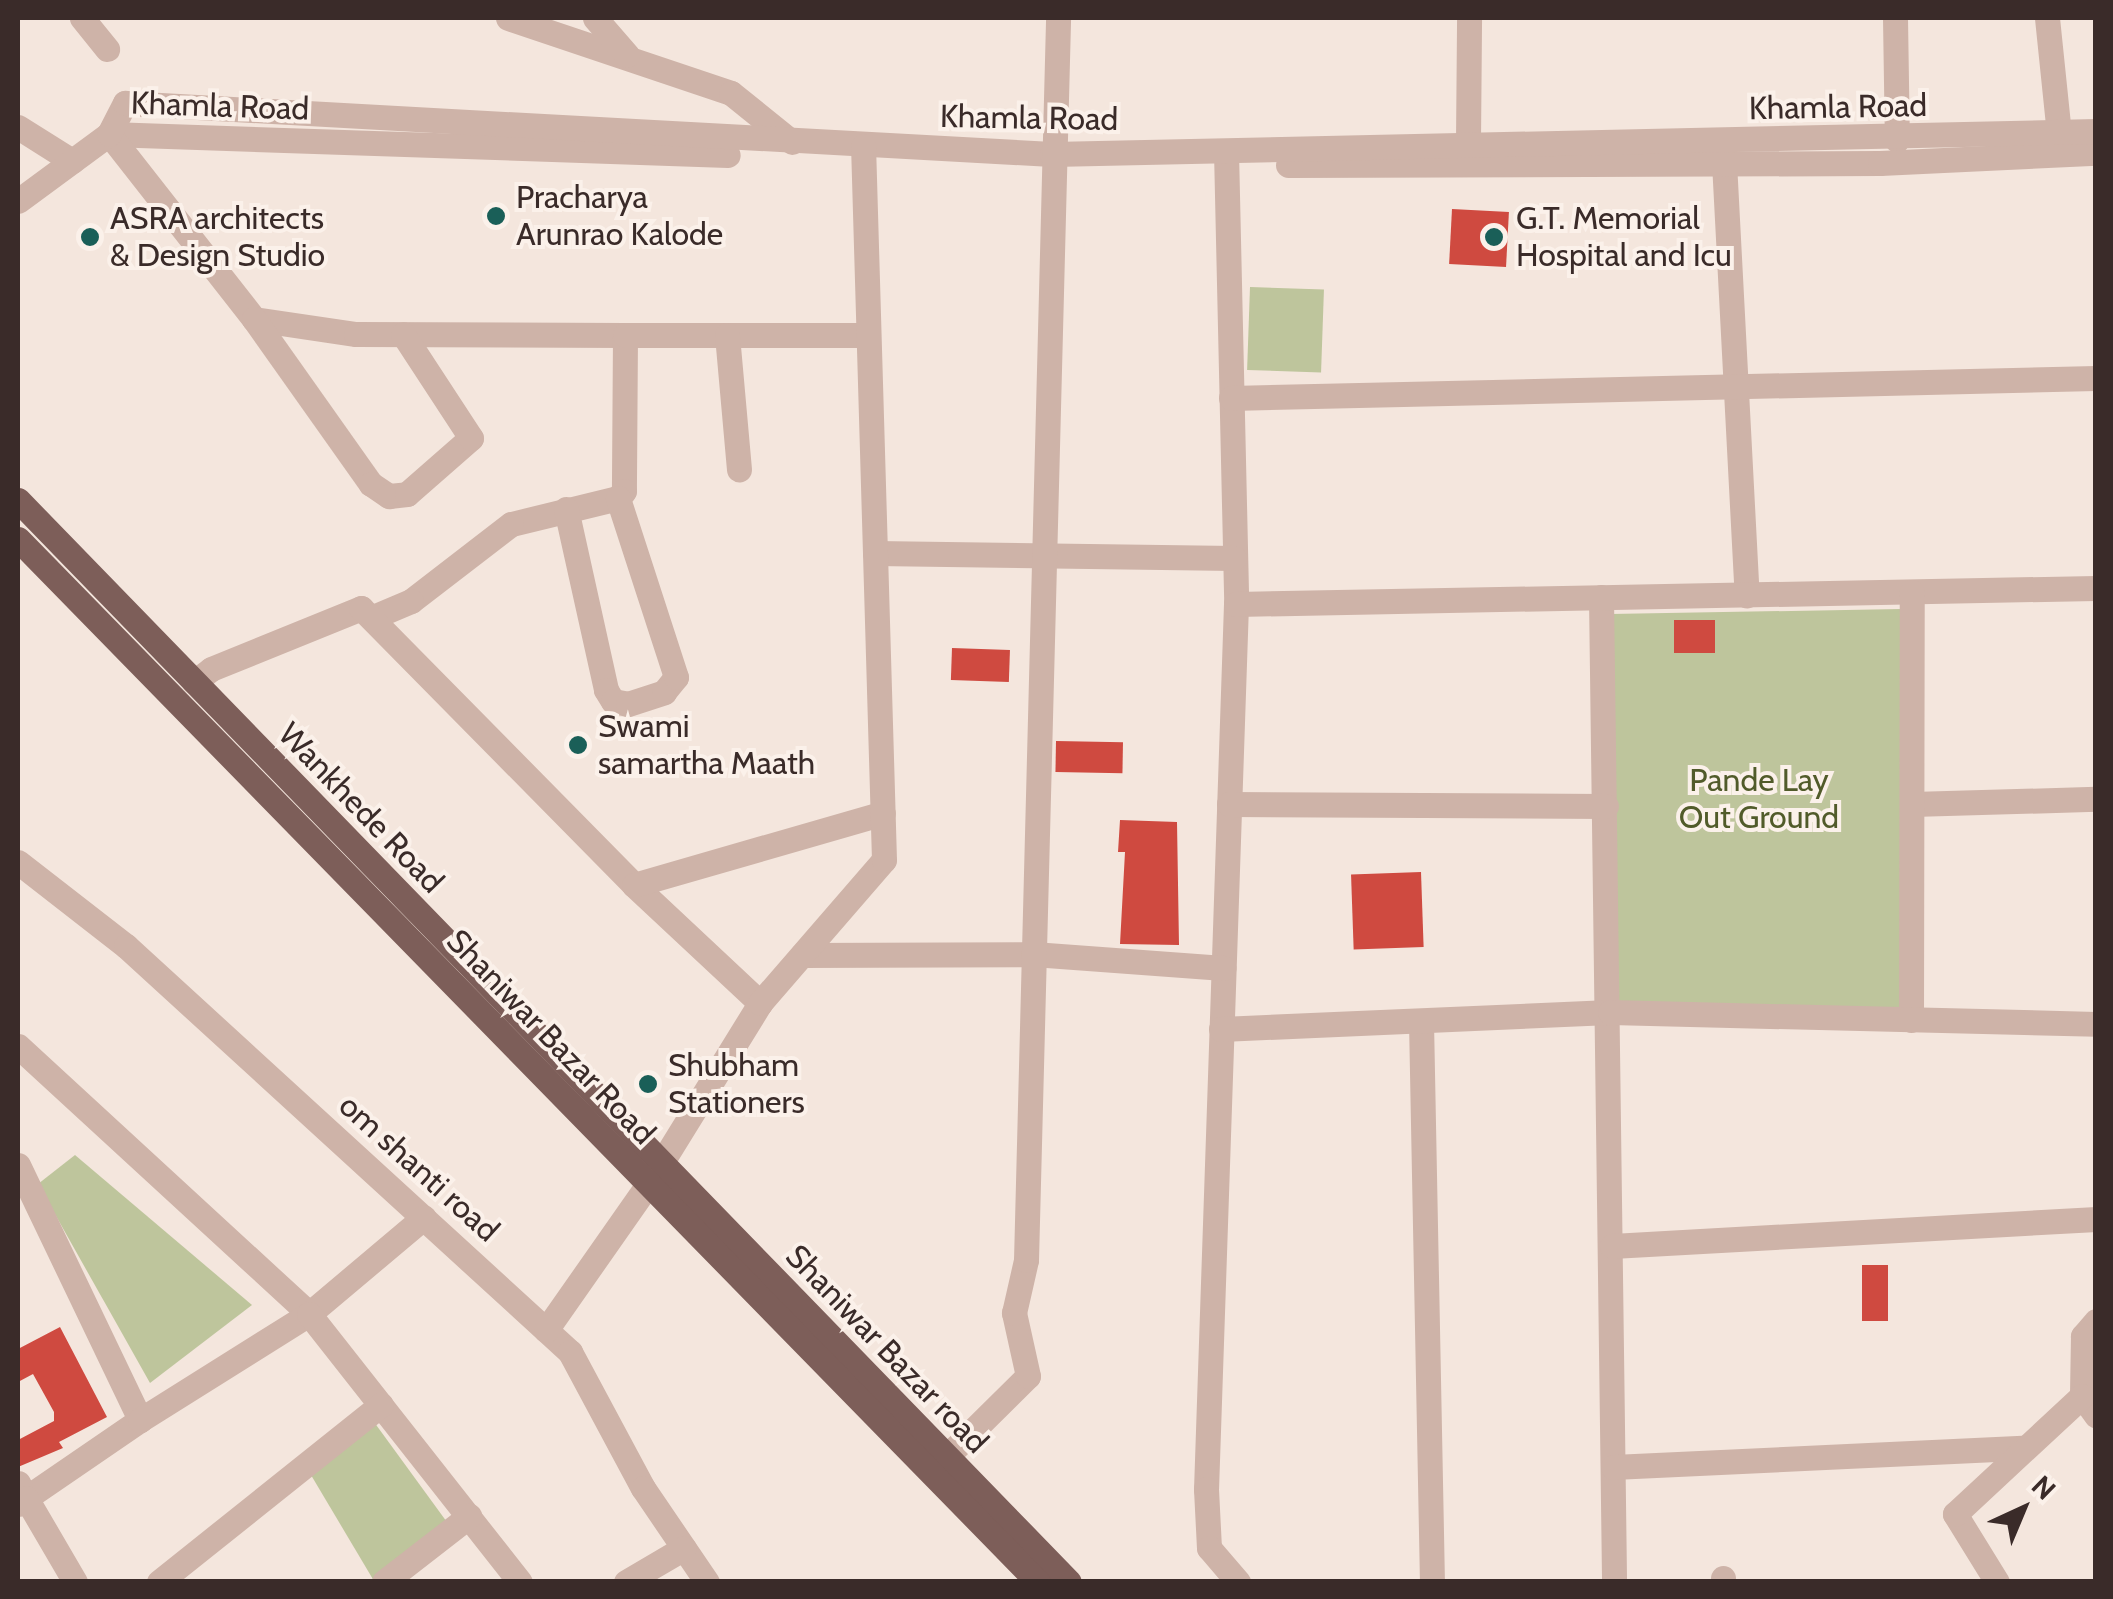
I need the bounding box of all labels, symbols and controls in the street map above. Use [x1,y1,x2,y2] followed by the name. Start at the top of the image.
[130,84,310,128] street label: Khamla Road
[1748,86,1928,128] street label: Khamla Road
[939,97,1119,139] street label: Khamla Road
[516,179,723,254] place label: Pracharya Arunrao Kalode
[110,200,325,275] place label: ASRA architects & Design Studio
[1516,200,1732,275] place label: G.T. Memorial Hospital and Icu
[485,205,507,227] marker: Pracharya Arunrao Kalode
[1481,224,1507,250] marker: G.T. Memorial Hospital and Icu
[79,226,101,248] marker: ASRA architects & Design Studio
[598,708,815,783] place label: Swami samartha Maath
[270,715,452,901] street label: Wankhede Road
[567,734,589,756] marker: Swami samartha Maath
[1679,762,1839,837] park label: Pande Lay Out Ground
[439,922,663,1152] street label: Shaniwar Bazar Road
[668,1047,805,1122] place label: Shubham Stationers
[637,1073,659,1095] marker: Shubham Stationers
[331,1086,507,1250] street label: om shanti road
[778,1237,996,1461] street label: Shaniwar Bazar road
[1973,1459,2073,1559] north arrow
[2025,1468,2063,1507] text: N

